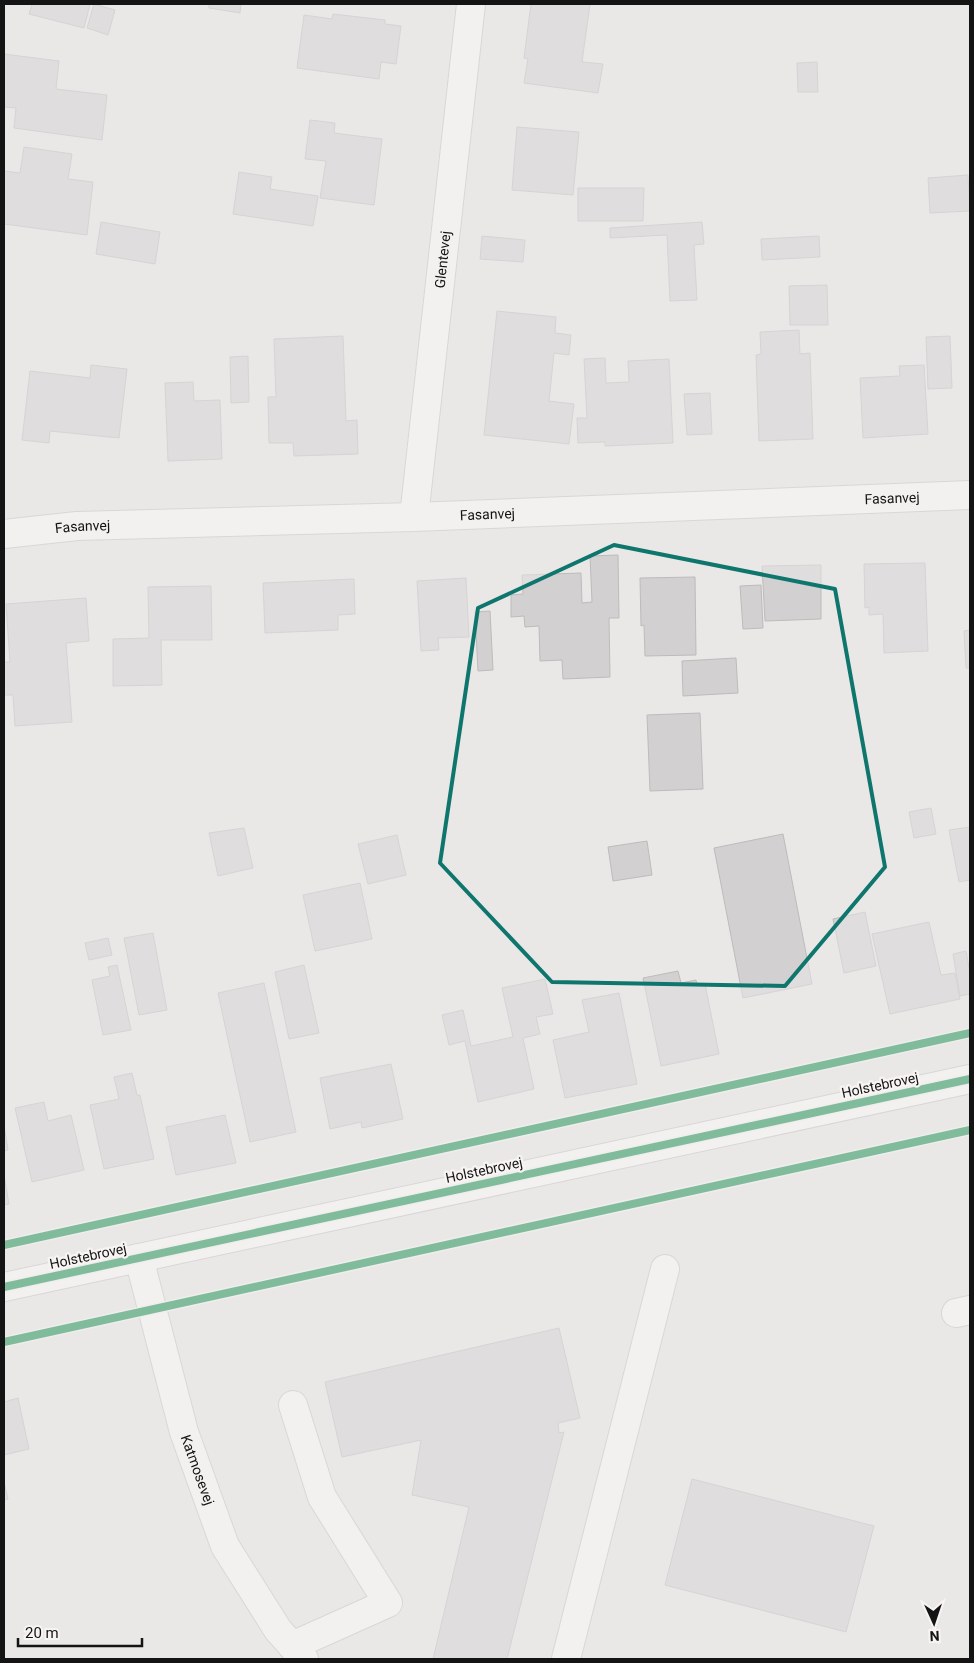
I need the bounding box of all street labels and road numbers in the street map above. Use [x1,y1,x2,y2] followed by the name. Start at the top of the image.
[431,230,454,289] street label: Glentevej
[864,489,920,507] street label: Fasanvej
[459,505,515,523] street label: Fasanvej
[54,517,110,536] street label: Fasanvej
[840,1069,920,1101] street label: Holstebrovej
[444,1154,524,1186] street label: Holstebrovej
[48,1240,128,1272] street label: Holstebrovej
[178,1433,218,1507] street label: Katmosevej

